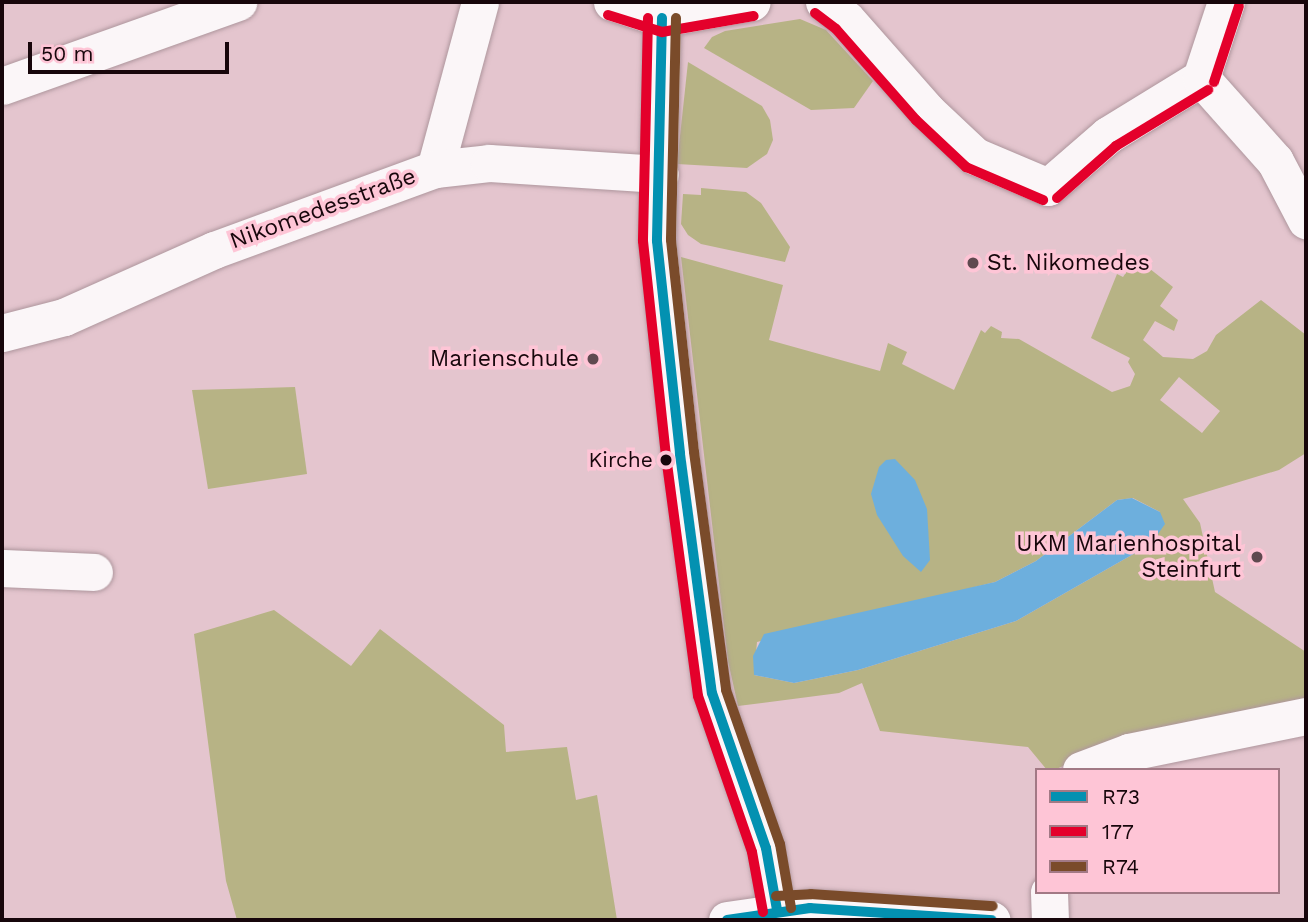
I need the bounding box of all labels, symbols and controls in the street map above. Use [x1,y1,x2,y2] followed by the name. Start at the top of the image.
[32,28,233,72] scale bar
[41,41,93,66] text: 50 m
[226,163,420,255] street label: Nikomedesstraße
[987,249,1150,277] place label: St. Nikomedes
[965,255,981,271] marker: St. Nikomedes
[430,345,579,373] place label: Marienschule
[585,351,601,367] marker: Marienschule
[589,447,653,473] place label: Kirche
[659,453,673,467] marker: Kirche
[1016,530,1241,584] place label: UKM Marienhospital Steinfurt
[1247,547,1267,567] marker: UKM Marienhospital Steinfurt
[1035,768,1280,894] legend
[1102,784,1140,809] text: R73
[1102,819,1134,844] text: 177
[1102,854,1139,879] text: R74

